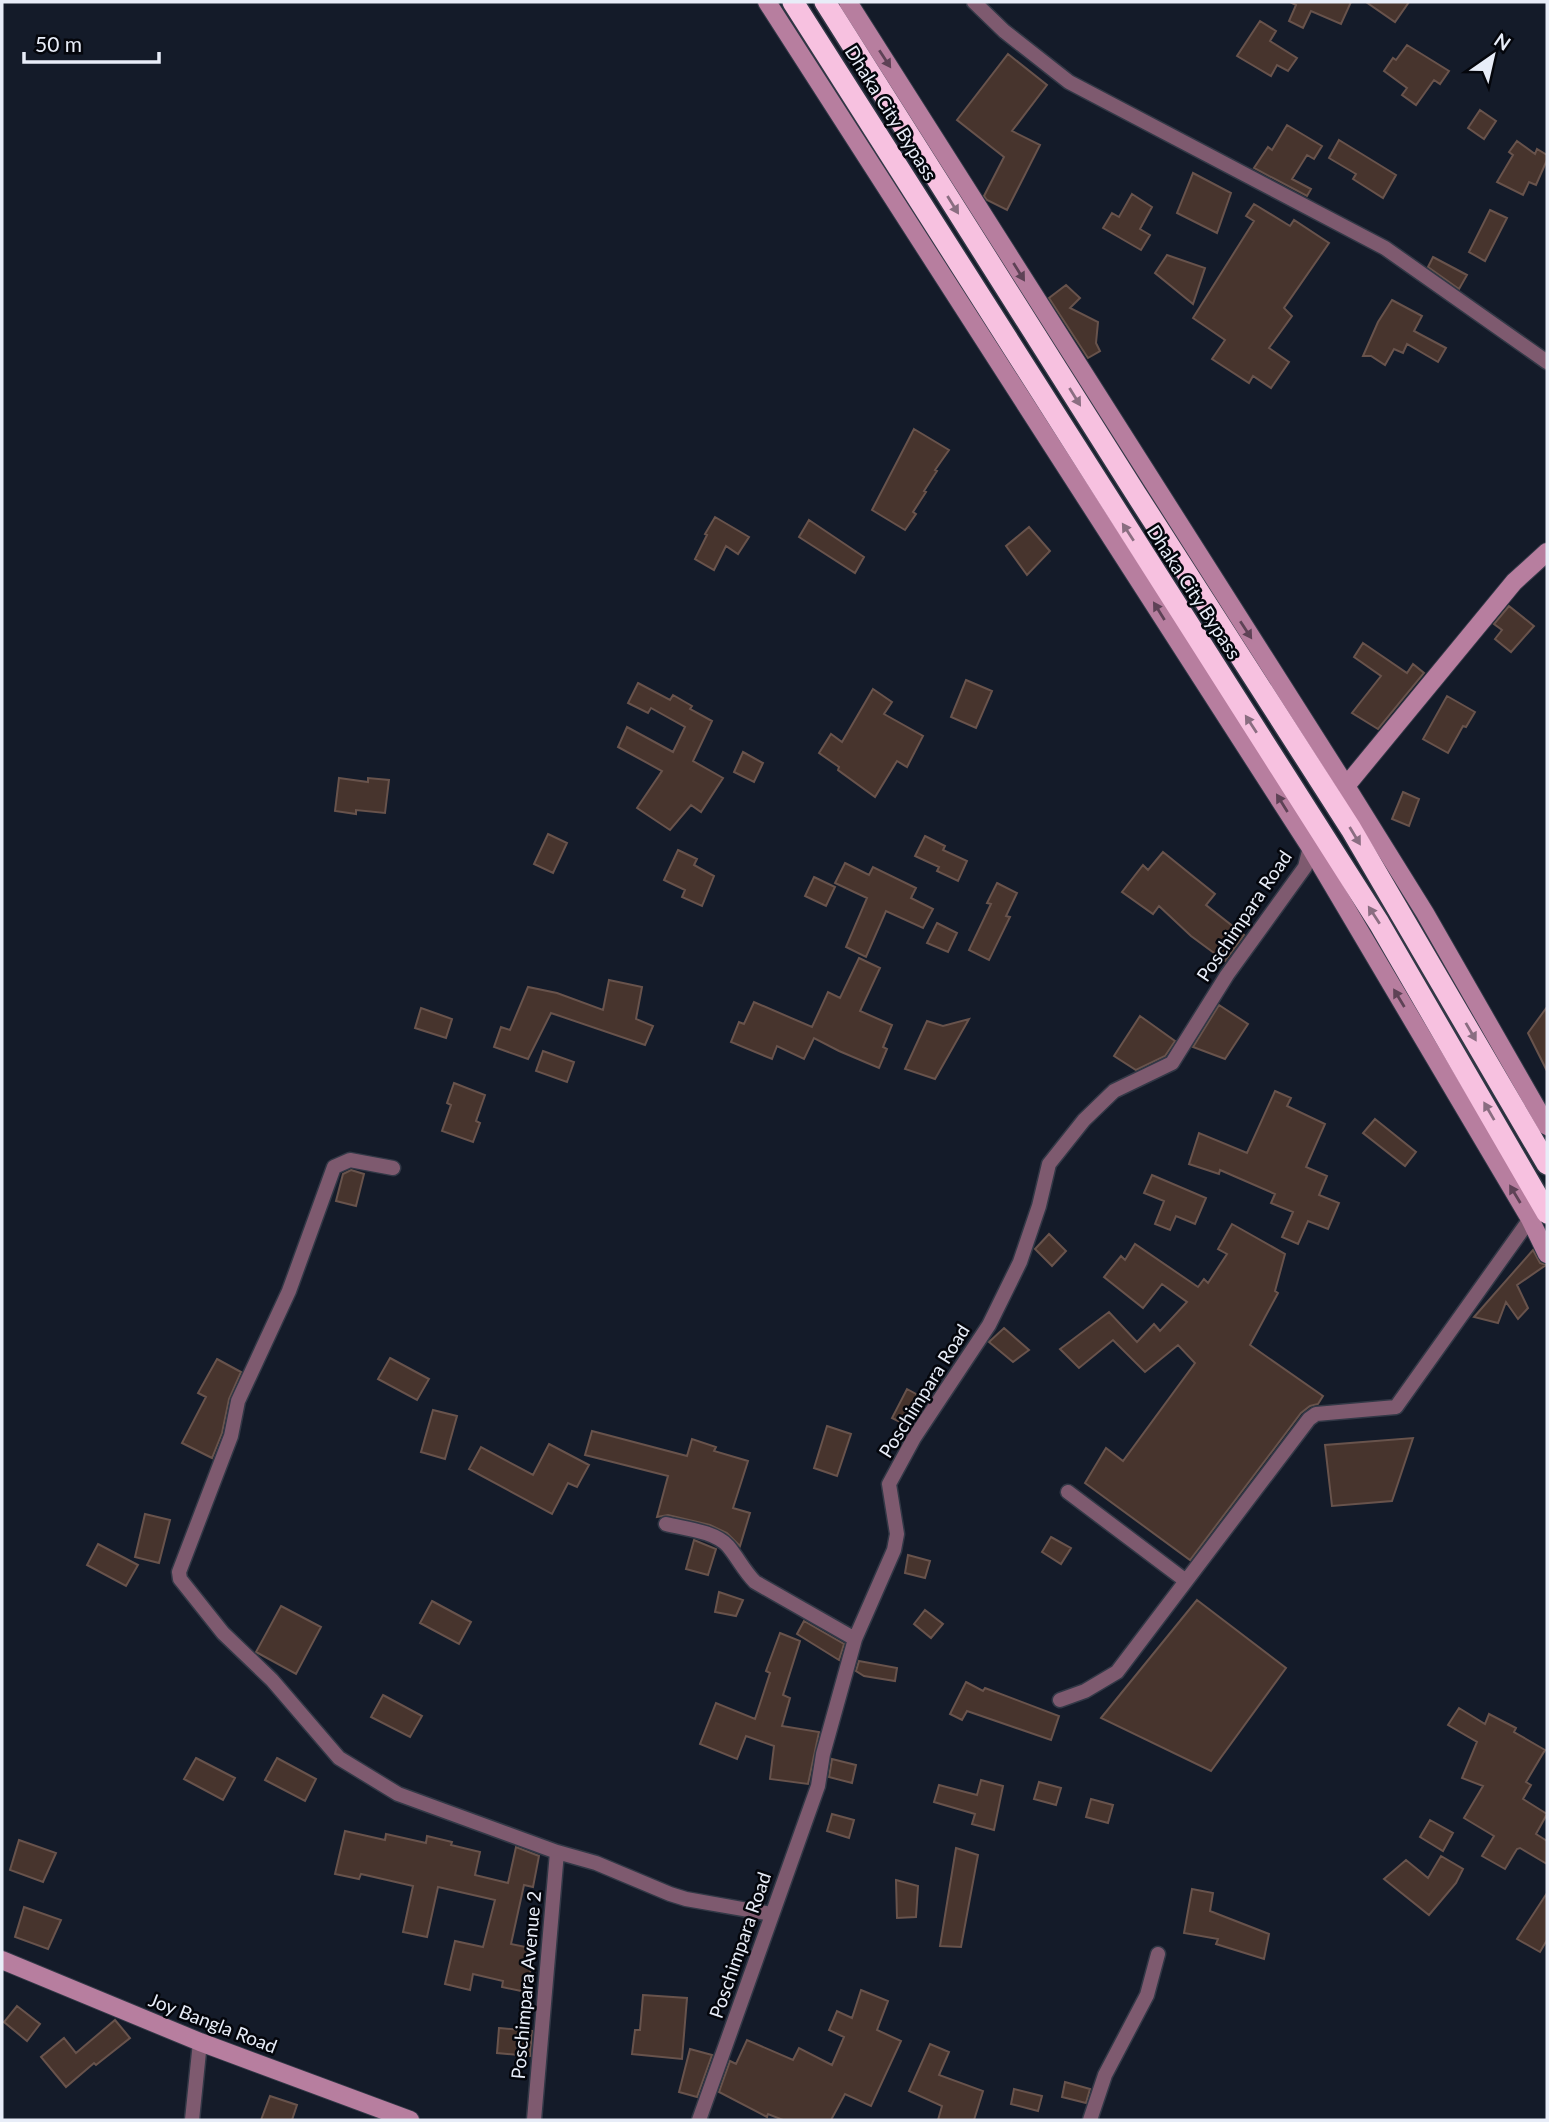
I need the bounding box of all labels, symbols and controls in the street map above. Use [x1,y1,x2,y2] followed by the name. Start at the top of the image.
[24,21,159,65] scale bar
[1458,21,1528,91] north arrow
[1490,28,1515,55] text: N
[35,31,82,56] text: 50 m
[841,41,942,185] street label: Dhaka City Bypass
[878,50,892,68] one-way arrow
[947,195,960,214] one-way arrow
[1013,262,1026,282] one-way arrow
[1068,387,1081,407] one-way arrow
[1143,521,1246,663] street label: Dhaka City Bypass
[1122,522,1135,542] one-way arrow
[1153,601,1166,621] one-way arrow
[1240,620,1253,639] one-way arrow
[1244,714,1257,733] one-way arrow
[1275,793,1288,813] one-way arrow
[1349,827,1362,846] one-way arrow
[1191,846,1296,986] street label: Poschimpara Road
[1367,906,1381,924] one-way arrow
[1393,988,1405,1007] one-way arrow
[1465,1023,1477,1042] one-way arrow
[1482,1102,1495,1121] one-way arrow
[1508,1184,1521,1203] one-way arrow
[873,1320,974,1462] street label: Poschimpara Road
[704,1869,775,2021] street label: Poschimpara Road
[506,1890,545,2080] street label: Poschimpara Avenue 2
[146,1988,280,2058] street label: Joy Bangla Road

